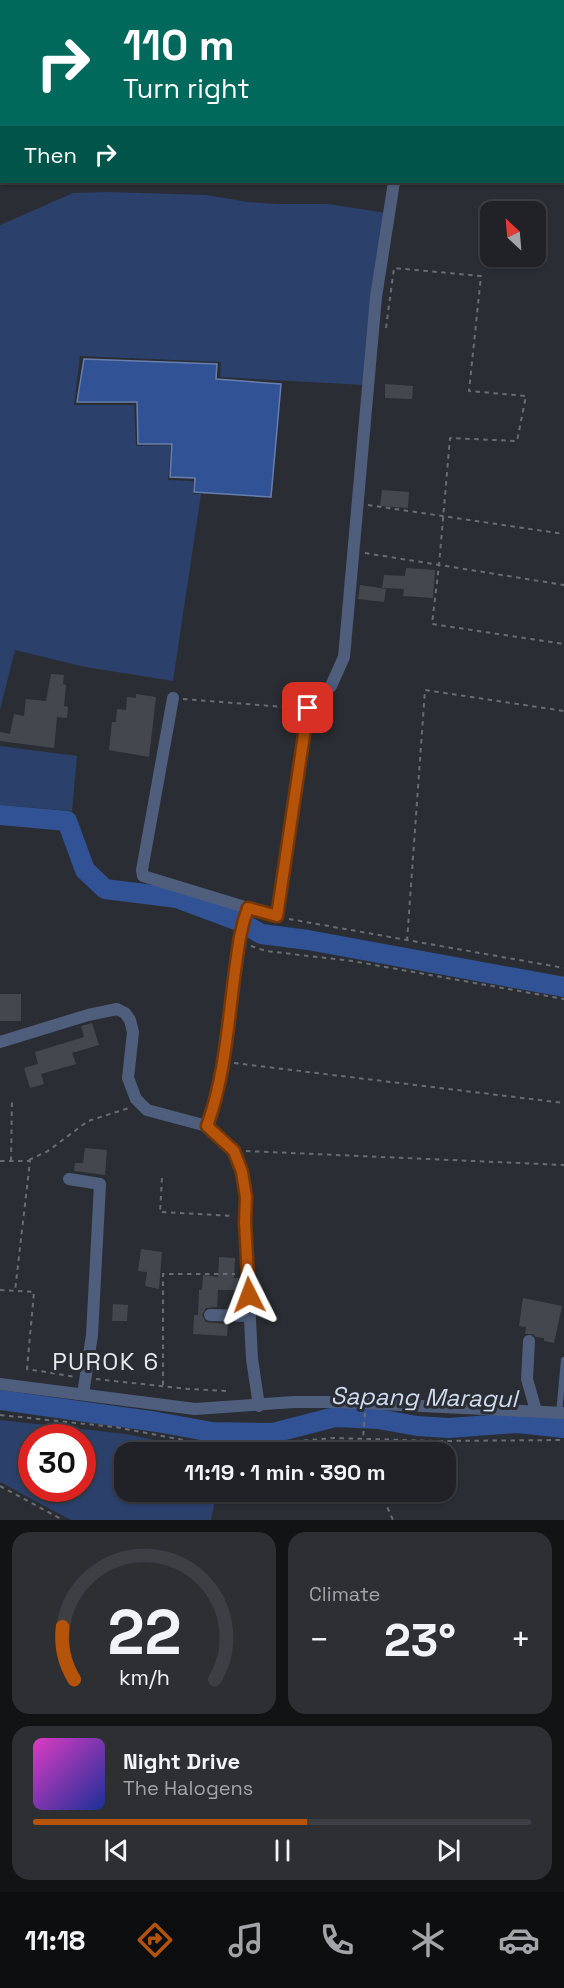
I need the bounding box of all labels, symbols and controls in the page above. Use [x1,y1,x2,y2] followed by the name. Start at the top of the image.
[123,19,235,72] text: 110 m
[24,24,102,102] icon: right
[123,71,250,106] text: Turn right
[89,138,122,171] icon: right
[24,141,77,169] text: Then
[480,201,546,267] north arrow
[480,201,546,267] map controls
[282,682,333,733] pin
[291,691,324,724] icon: arrive
[217,1263,281,1327] position arrow
[52,1346,160,1377] district label: PUROK 6
[330,1380,521,1414] water label: Sapang Maragul
[18,1424,96,1502] speed limit sign: 30
[184,1458,386,1486] text: 11:19 · 1 min · 390 m
[309,1581,380,1607] text: Climate
[107,1593,181,1672] text: 22
[384,1612,456,1669] text: 23°
[309,1619,329,1661] text: −
[511,1619,531,1661] text: +
[118,1664,170,1691] text: km/h
[123,1747,240,1775] text: Night Drive
[123,1775,253,1801] text: The Halogens
[100,1834,133,1867] icon: previous
[266,1834,299,1867] icon: pause
[432,1834,465,1867] icon: next
[134,1919,176,1961] icon: directions
[225,1919,267,1961] icon: music
[316,1919,358,1961] icon: phone
[407,1919,449,1961] icon: climate
[498,1919,540,1961] icon: car
[24,1923,85,1958] text: 11:18

